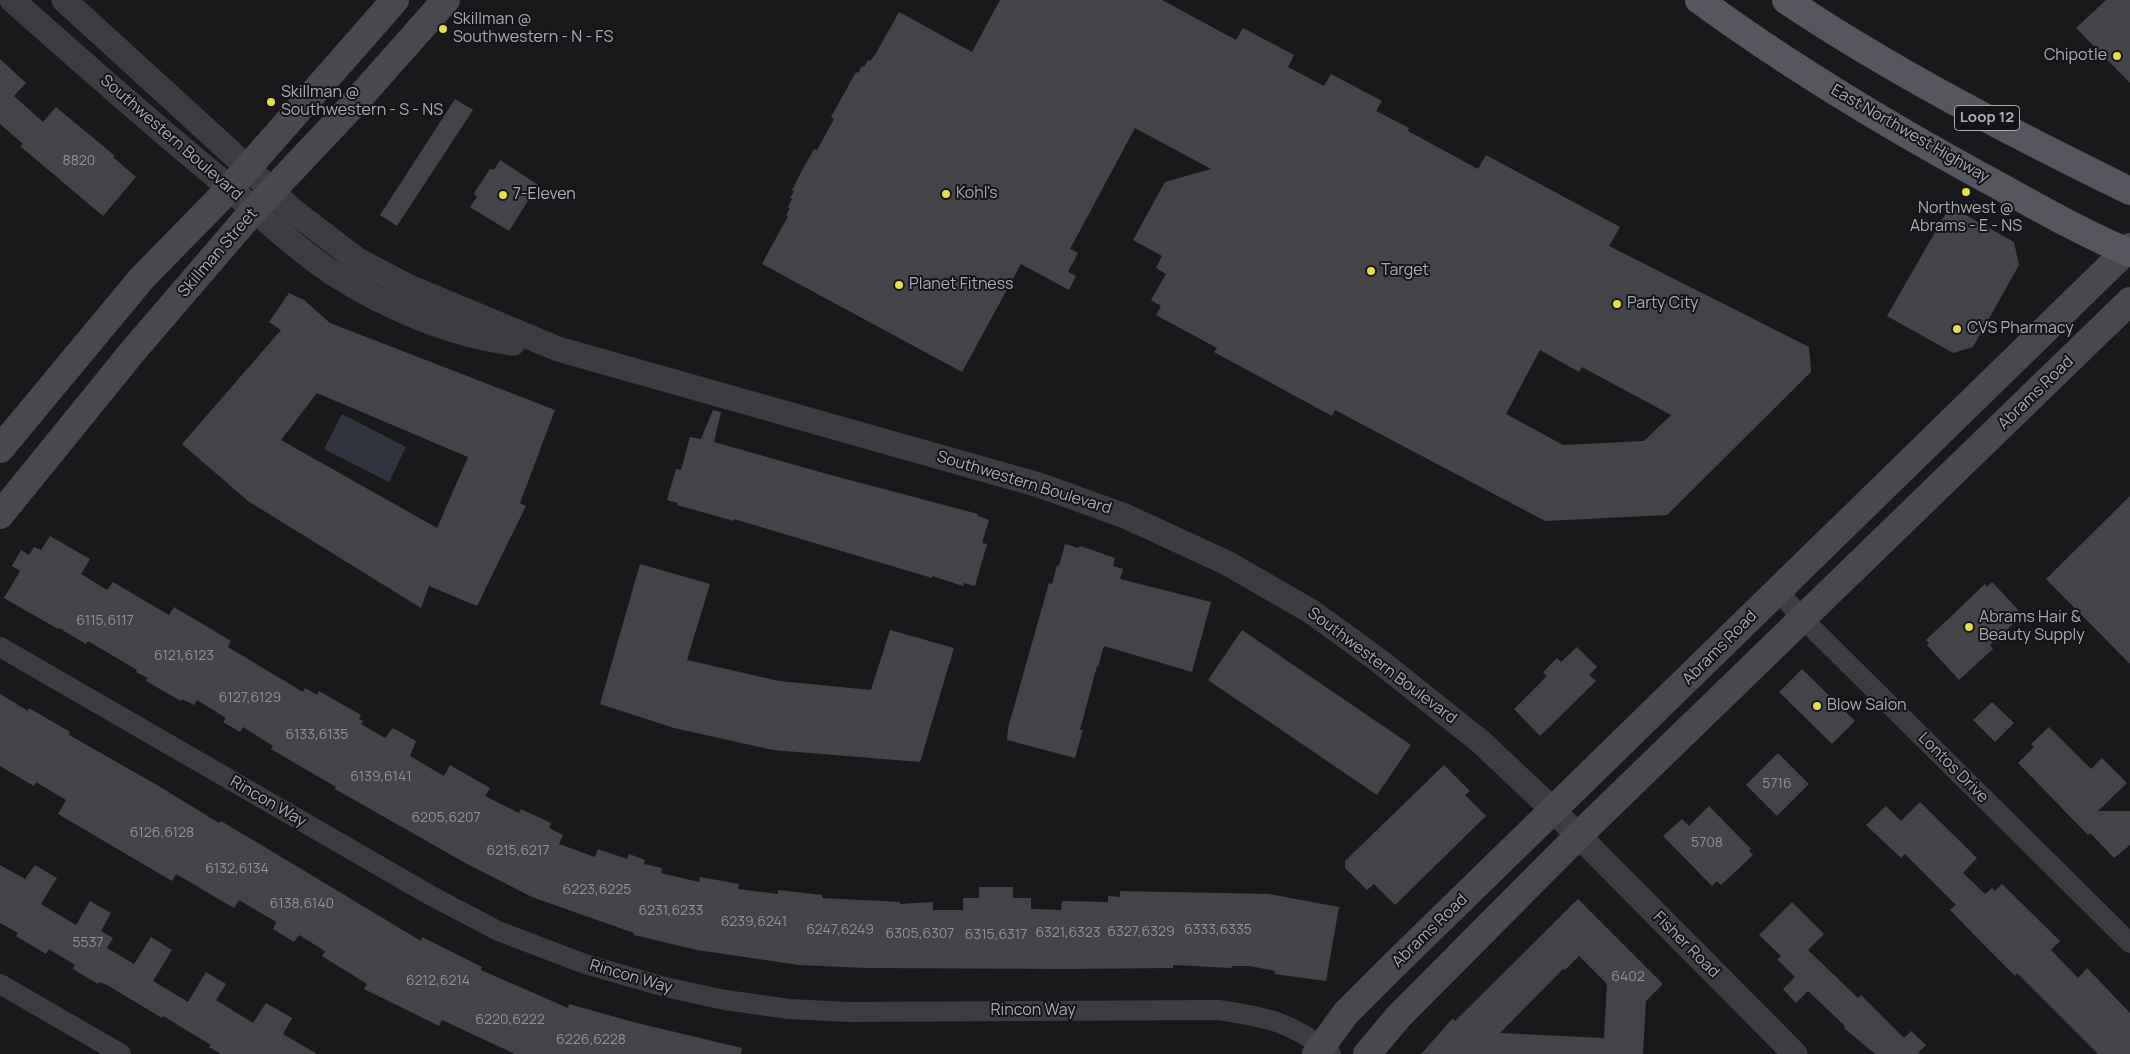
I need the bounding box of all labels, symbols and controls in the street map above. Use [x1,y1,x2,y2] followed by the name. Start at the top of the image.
[453,10,613,48] place label: Skillman @ Southwestern - N - FS
[437,23,449,35] marker: Skillman @ Southwestern - N - FS
[2044,46,2107,66] place label: Chipotle
[2111,50,2123,62] marker: Chipotle
[96,71,246,205] street label: Southwestern Boulevard
[1827,81,1993,187] street label: East Northwest Highway
[281,83,443,121] place label: Skillman @ Southwestern - S - NS
[265,96,277,108] marker: Skillman @ Southwestern - S - NS
[1954,106,2020,130] road number: Loop 12
[63,153,95,169] house number: 8820
[956,184,998,204] place label: Kohl's
[513,185,576,205] place label: 7-Eleven
[1960,186,1972,198] marker: Northwest @ Abrams - E - NS
[940,188,952,200] marker: Kohl's
[497,189,509,201] marker: 7-Eleven
[1910,199,2022,237] place label: Northwest @ Abrams - E - NS
[174,205,262,301] street label: Skillman Street
[1381,261,1429,281] place label: Target
[1365,265,1377,277] marker: Target
[909,275,1014,295] place label: Planet Fitness
[893,279,905,291] marker: Planet Fitness
[1627,294,1699,314] place label: Party City
[1611,298,1623,310] marker: Party City
[1967,319,2074,339] place label: CVS Pharmacy
[1951,323,1963,335] marker: CVS Pharmacy
[1994,352,2078,434] street label: Abrams Road
[934,447,1114,519] street label: Southwestern Boulevard
[1304,604,1460,728] street label: Southwestern Boulevard
[1679,607,1761,689] street label: Abrams Road
[1979,608,2085,646] place label: Abrams Hair & Beauty Supply
[76,613,134,629] house number: 6115,6117
[1963,621,1975,633] marker: Abrams Hair & Beauty Supply
[154,648,214,664] house number: 6121,6123
[219,690,281,706] house number: 6127,6129
[1827,696,1907,716] place label: Blow Salon
[1811,700,1823,712] marker: Blow Salon
[286,727,348,743] house number: 6133,6135
[1914,729,1992,807] street label: Lontos Drive
[350,769,412,785] house number: 6139,6141
[226,772,310,832] street label: Rincon Way
[1762,776,1792,792] house number: 5716
[411,810,481,826] house number: 6205,6207
[130,825,194,841] house number: 6126,6128
[1691,835,1723,851] house number: 5708
[486,843,550,859] house number: 6215,6217
[205,861,269,877] house number: 6132,6134
[563,882,631,898] house number: 6223,6225
[1388,890,1472,972] street label: Abrams Road
[270,896,334,912] house number: 6138,6140
[638,903,704,919] house number: 6231,6233
[1649,908,1723,982] street label: Fisher Road
[721,914,787,930] house number: 6239,6241
[806,922,874,938] house number: 6247,6249
[1184,922,1252,938] house number: 6333,6335
[1107,924,1175,940] house number: 6327,6329
[1035,925,1101,941] house number: 6321,6323
[886,926,954,942] house number: 6305,6307
[965,927,1027,943] house number: 6315,6317
[73,935,103,951] house number: 5537
[587,956,675,998] street label: Rincon Way
[1611,969,1645,985] house number: 6402
[406,973,470,989] house number: 6212,6214
[990,1001,1076,1021] street label: Rincon Way
[475,1012,545,1028] house number: 6220,6222
[556,1032,626,1048] house number: 6226,6228

